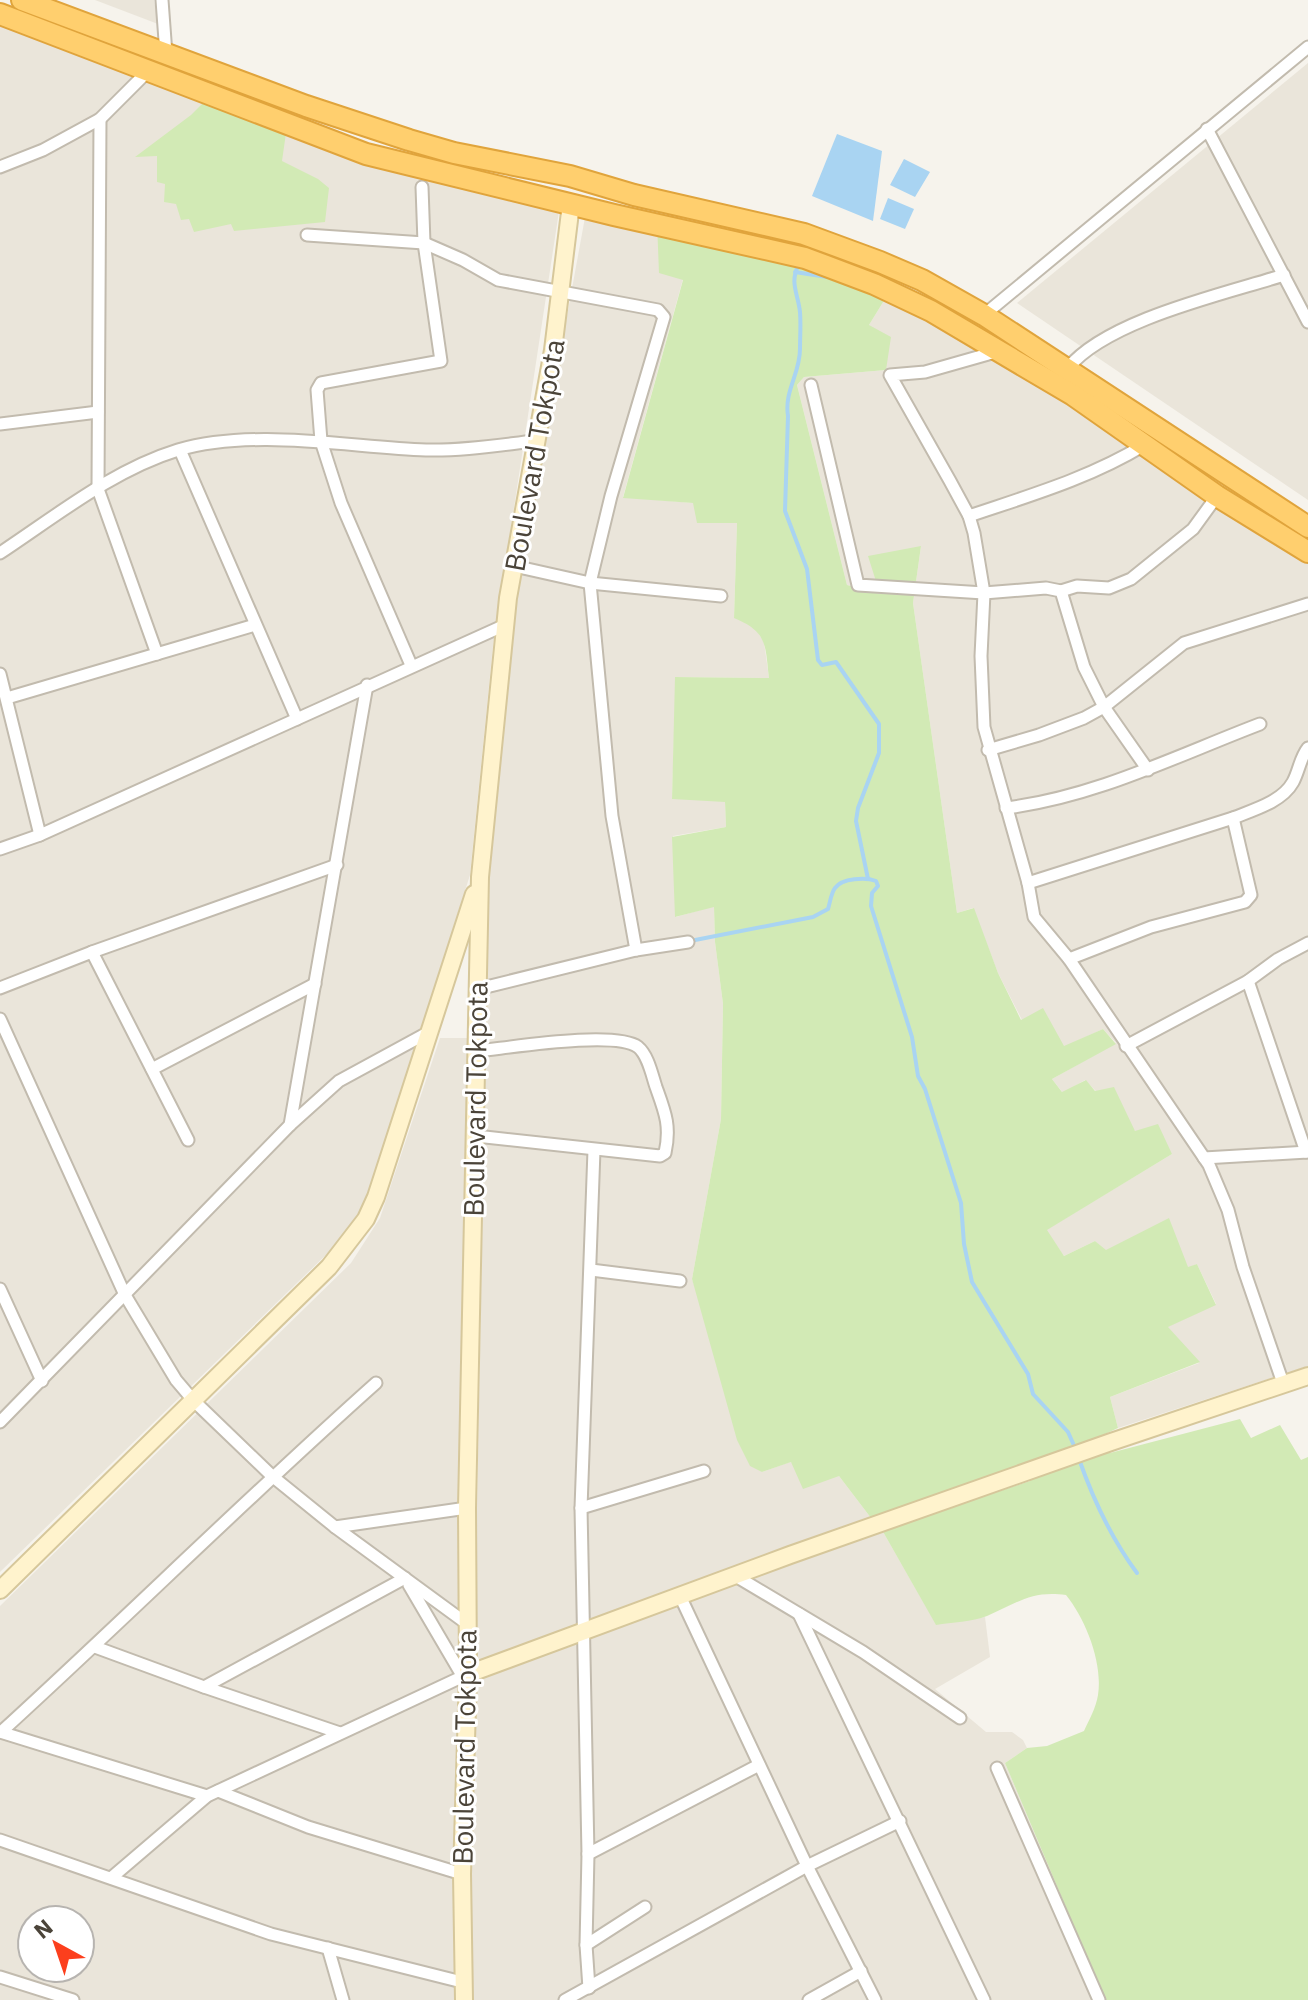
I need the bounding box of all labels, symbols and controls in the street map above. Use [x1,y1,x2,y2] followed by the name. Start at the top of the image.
[495,336,573,574] street label: Boulevard Tokpota
[454,981,496,1217] street label: Boulevard Tokpota
[443,1629,485,1865] street label: Boulevard Tokpota
[16,1904,96,1984] north arrow
[27,1912,58,1945] text: N

